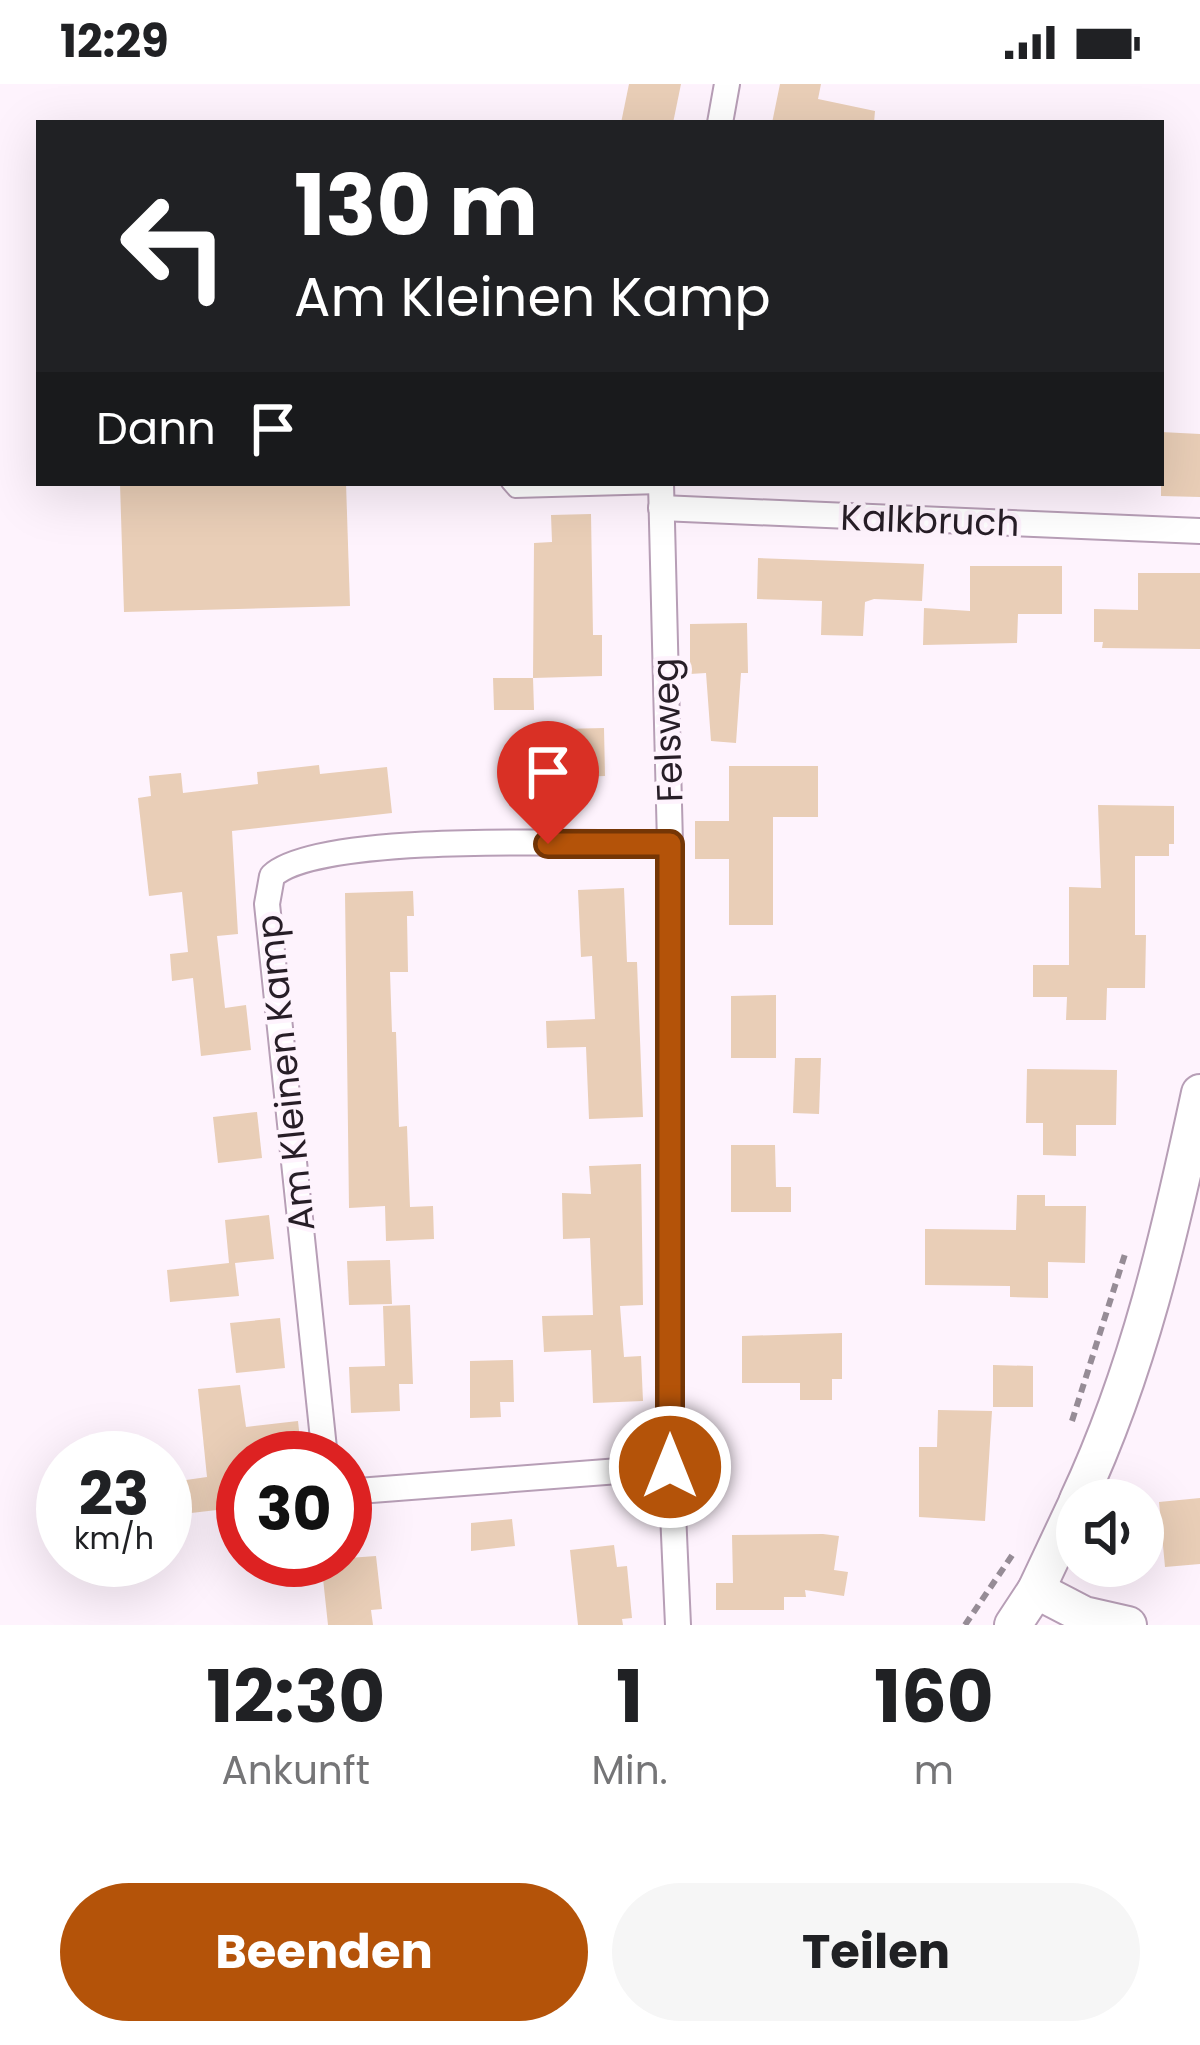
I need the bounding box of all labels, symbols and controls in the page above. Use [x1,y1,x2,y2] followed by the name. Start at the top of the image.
[60,10,169,73] text: 12:29
[294,147,538,264] text: 130 m
[96,168,252,324] icon: left
[294,259,771,335] text: Am Kleinen Kamp
[240,396,306,462] icon: arrive
[96,397,216,460] text: Dann
[840,492,1020,549] street label: Kalkbruch
[639,657,696,803] street label: Felsweg
[497,721,599,844] pin
[515,739,581,805] icon: arrive
[244,912,327,1234] street label: Am Kleinen Kamp
[607,1404,733,1530] position arrow
[216,1431,372,1587] speed limit sign: 30
[79,1452,149,1536] text: 23
[1056,1479,1164,1587] map controls
[1056,1479,1164,1587] button: sound
[74,1517,154,1560] text: km/h
[206,1646,385,1747] text: 12:30
[616,1646,643,1747] text: 1
[874,1646,994,1747] text: 160
[222,1743,370,1798] text: Ankunft
[591,1743,668,1798] text: Min.
[914,1743,954,1798] text: m
[60,1883,588,2021] button: Beenden
[612,1883,1140,2021] button: Teilen

